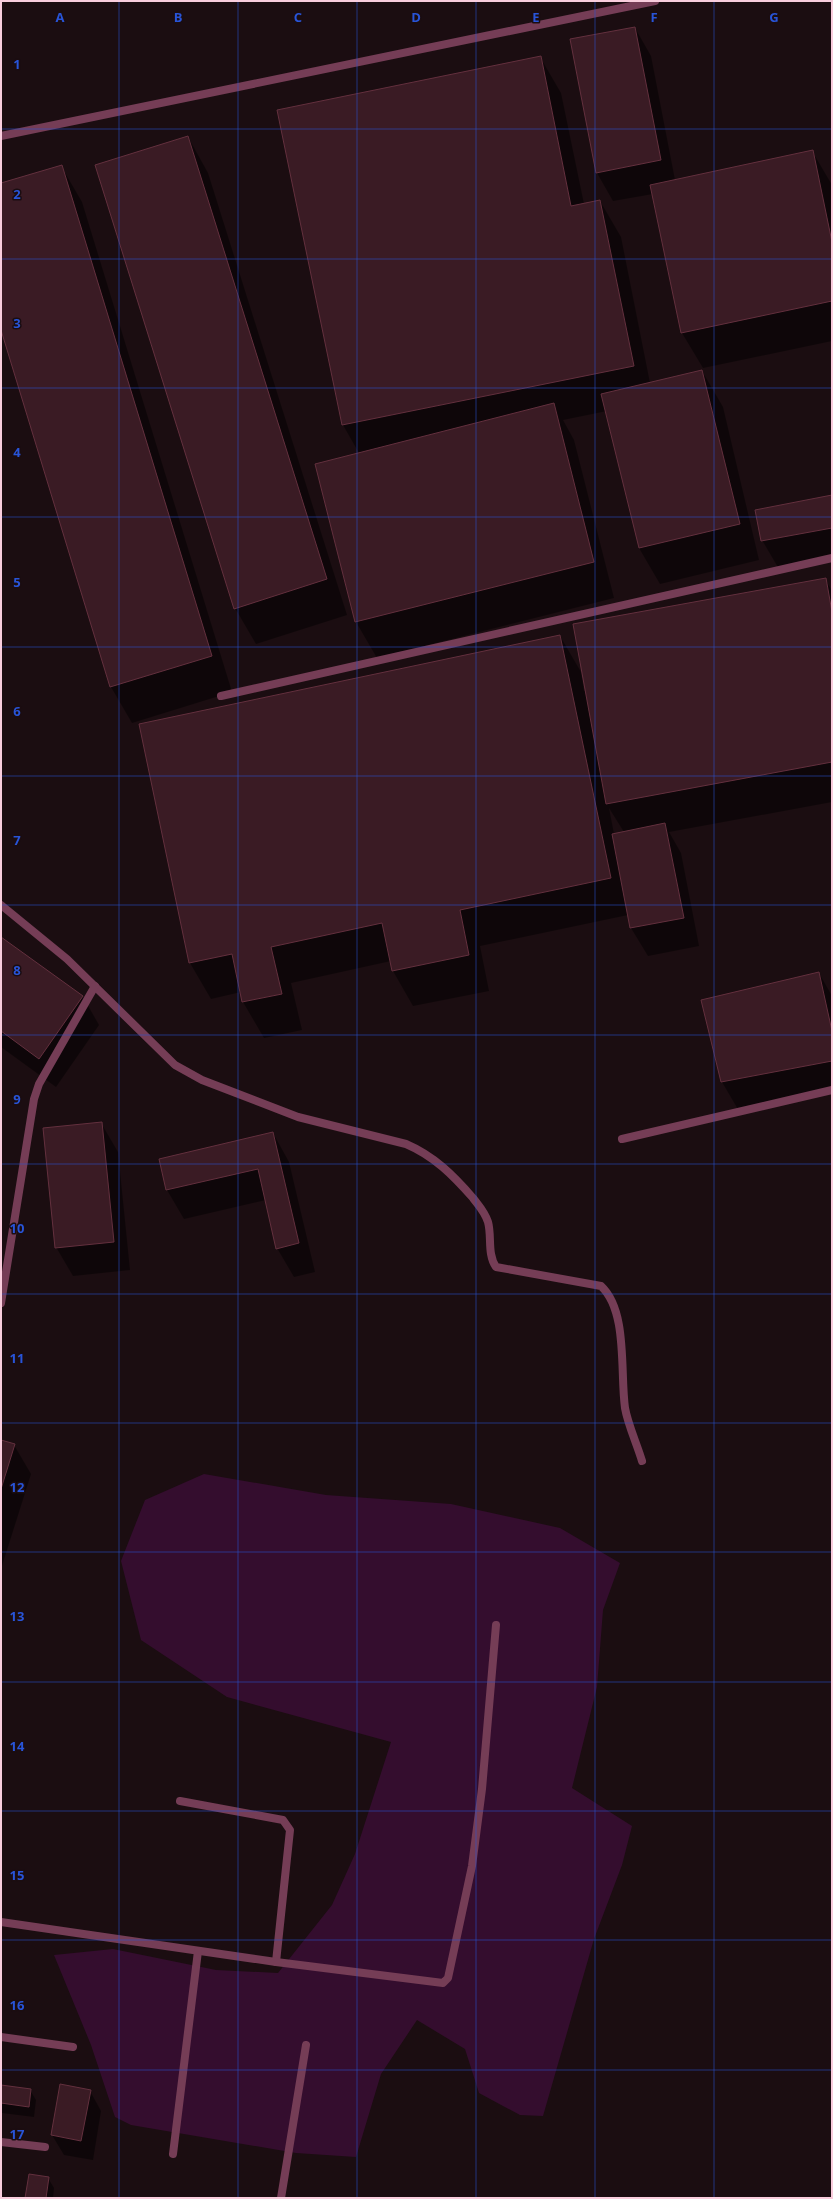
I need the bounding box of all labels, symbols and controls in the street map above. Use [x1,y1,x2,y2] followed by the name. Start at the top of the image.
[56,8,65,26] text: A
[174,8,183,26] text: B
[294,8,302,26] text: C
[411,8,421,26] text: D
[532,8,540,26] text: E
[650,8,658,26] text: F
[769,8,779,26] text: G
[13,55,21,73] text: 1
[13,185,21,203] text: 2
[13,314,21,332] text: 3
[13,443,21,461] text: 4
[13,573,21,591] text: 5
[13,702,21,720] text: 6
[13,831,21,849] text: 7
[13,961,21,979] text: 8
[13,1090,21,1108] text: 9
[10,1219,24,1237] text: 10
[10,1349,24,1367] text: 11
[10,1478,25,1496] text: 12
[10,1607,24,1625] text: 13
[10,1737,25,1755] text: 14
[10,1866,24,1884] text: 15
[10,1996,25,2014] text: 16
[10,2125,25,2143] text: 17

